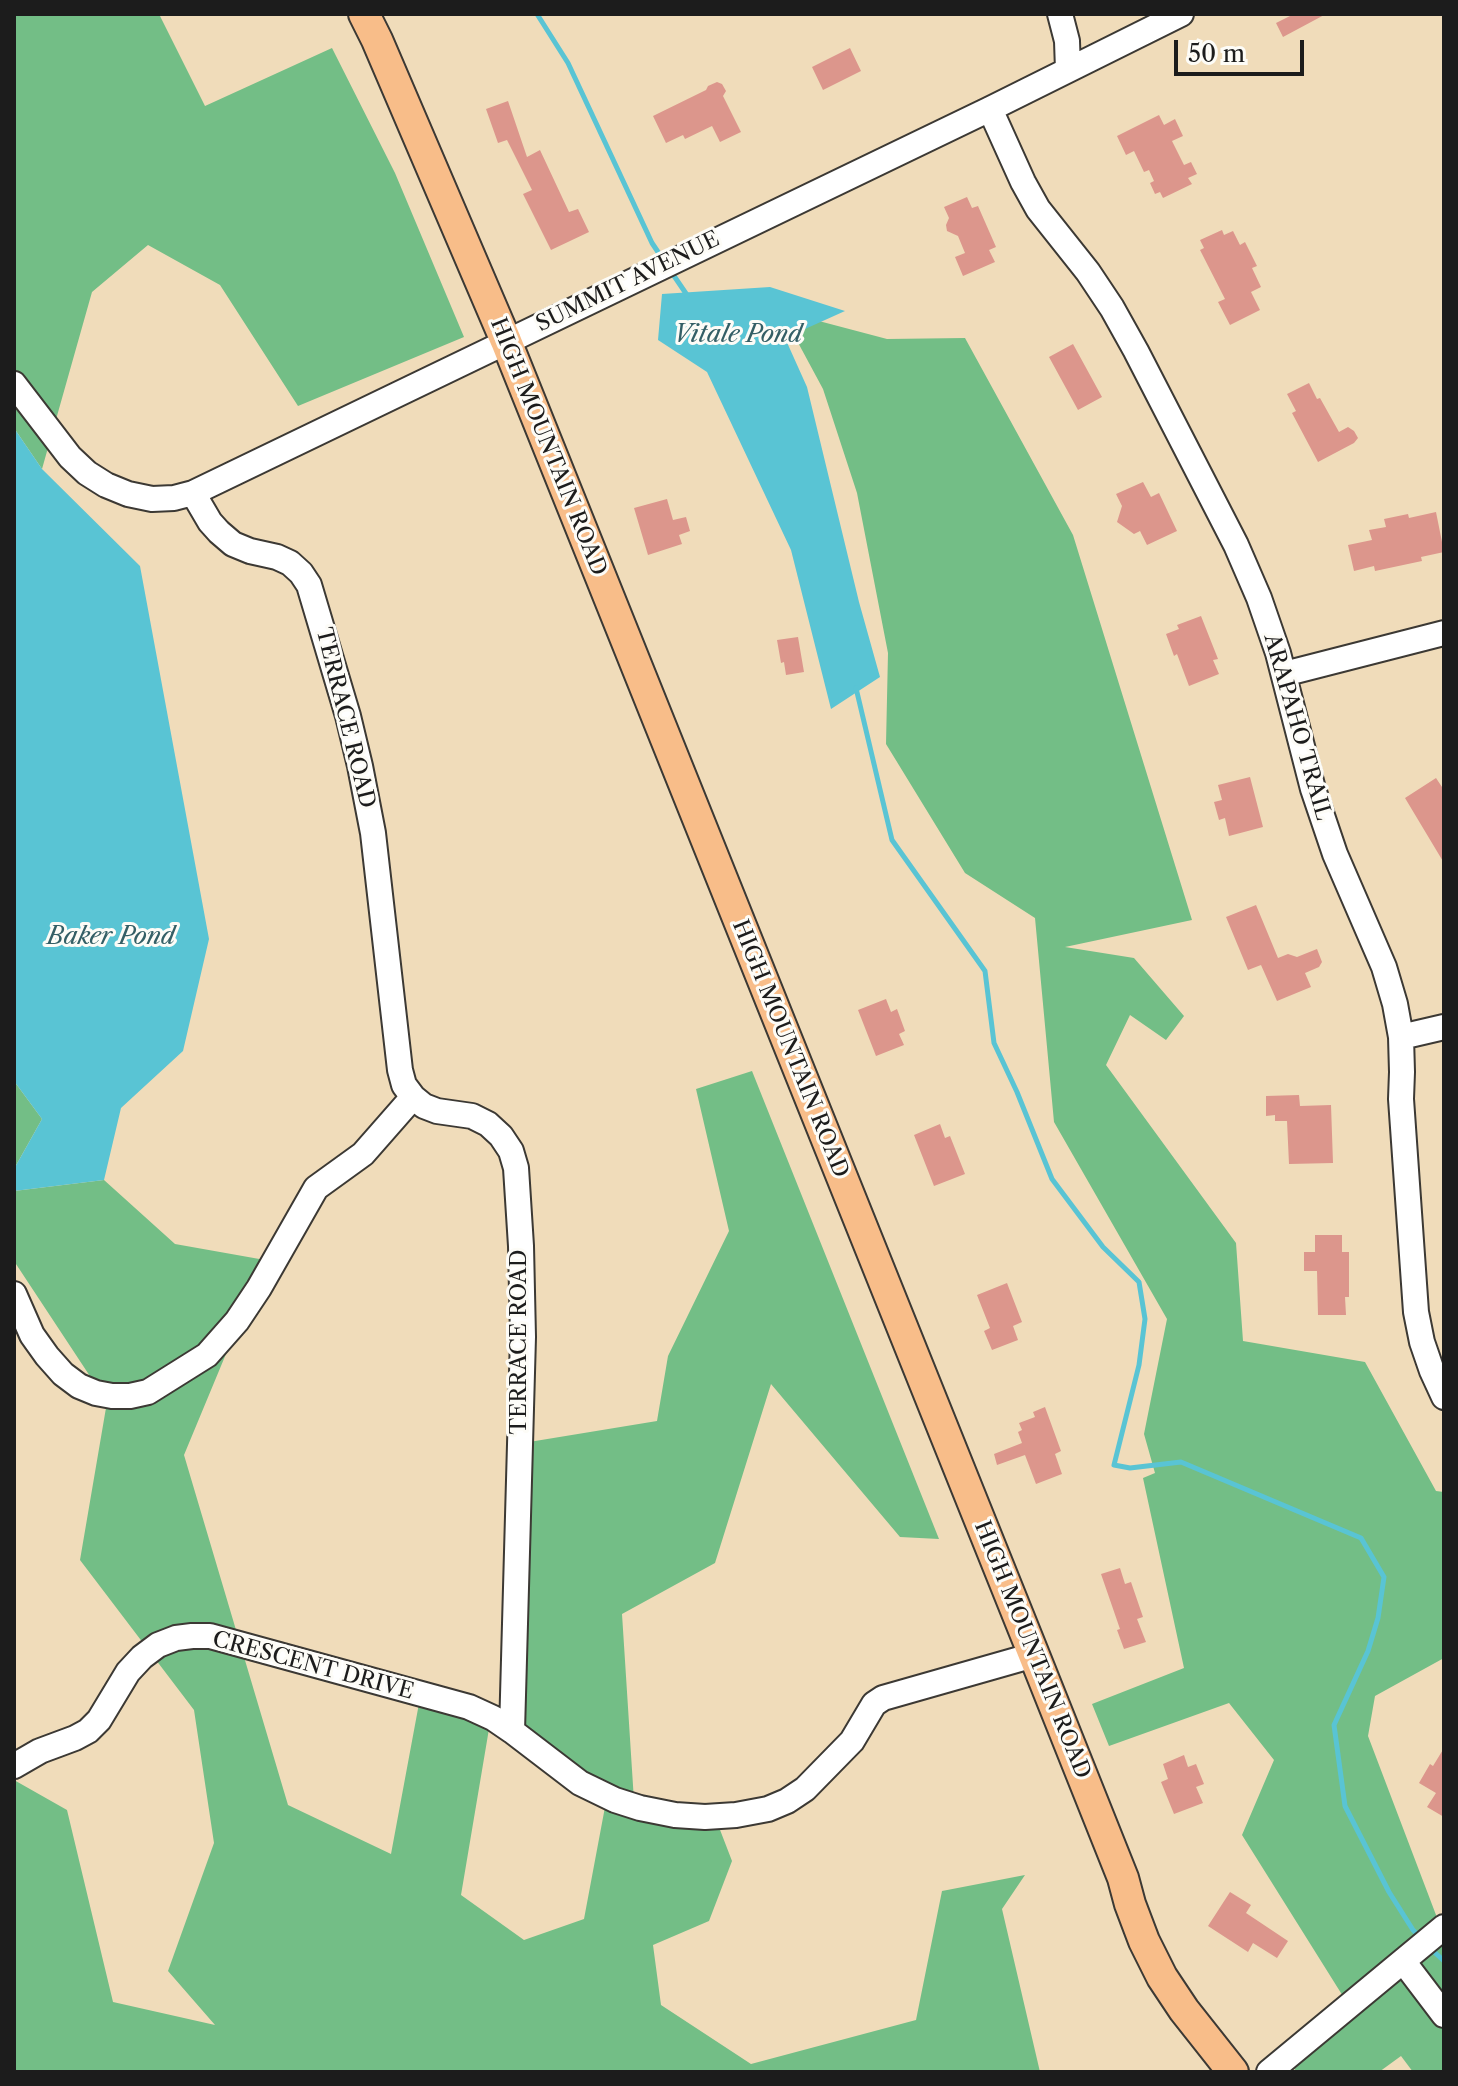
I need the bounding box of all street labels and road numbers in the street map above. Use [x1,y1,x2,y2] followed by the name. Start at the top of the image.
[532,226,724,338] street label: SUMMIT AVENUE
[484,314,612,580] street label: HIGH MOUNTAIN ROAD
[310,625,380,811] street label: TERRACE ROAD
[1258,631,1336,823] street label: ARAPAHO TRAIL
[726,916,854,1182] street label: HIGH MOUNTAIN ROAD
[507,1250,533,1434] street label: TERRACE ROAD
[968,1517,1096,1783] street label: HIGH MOUNTAIN ROAD
[210,1626,416,1706] street label: CRESCENT DRIVE

